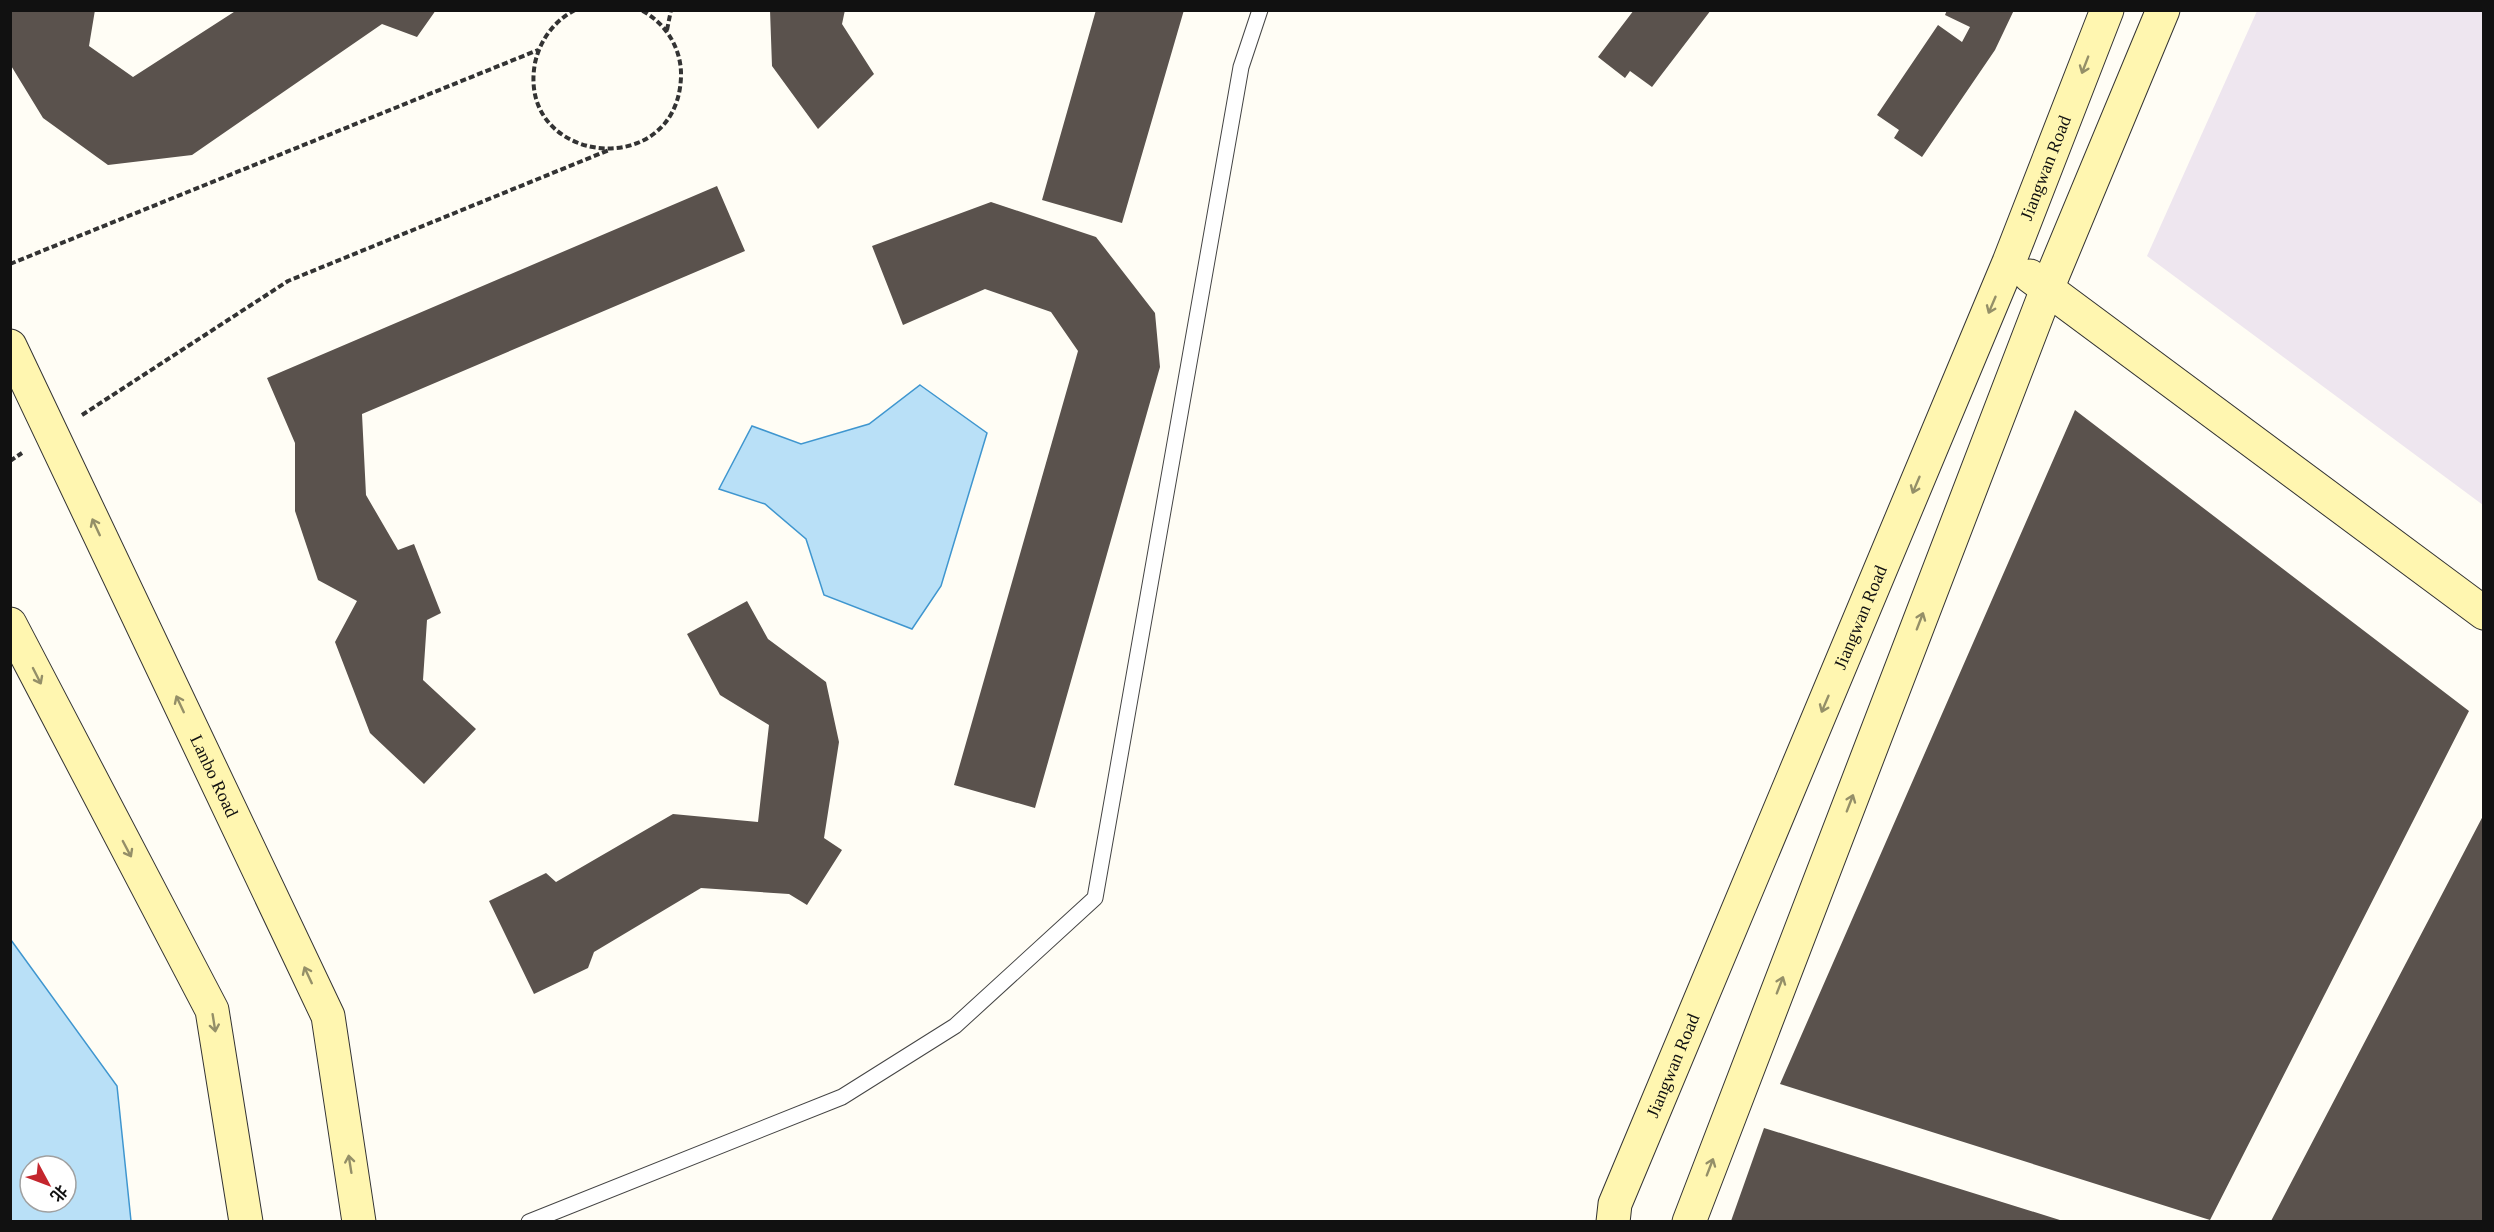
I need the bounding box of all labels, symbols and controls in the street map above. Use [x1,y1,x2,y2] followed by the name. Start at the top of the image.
[2079,55,2090,74] one-way arrow
[2016,113,2075,223] street label: Jiangwan Road
[1985,296,1997,314] one-way arrow
[1910,476,1921,494] one-way arrow
[90,519,102,537] one-way arrow
[1830,563,1891,672] street label: Jiangwan Road
[1915,612,1926,631] one-way arrow
[32,666,44,684] one-way arrow
[1819,694,1830,713] one-way arrow
[173,695,185,713] one-way arrow
[186,732,242,820] street label: Lanbo Road
[1845,794,1856,813] one-way arrow
[122,839,133,857] one-way arrow
[302,966,314,984] one-way arrow
[1775,976,1786,995] one-way arrow
[1642,1011,1703,1121] street label: Jiangwan Road
[208,1012,219,1032] one-way arrow
[18,1154,78,1214] north arrow
[345,1154,356,1174] one-way arrow
[1705,1158,1716,1177] one-way arrow
[47,1182,71,1205] text: 北

